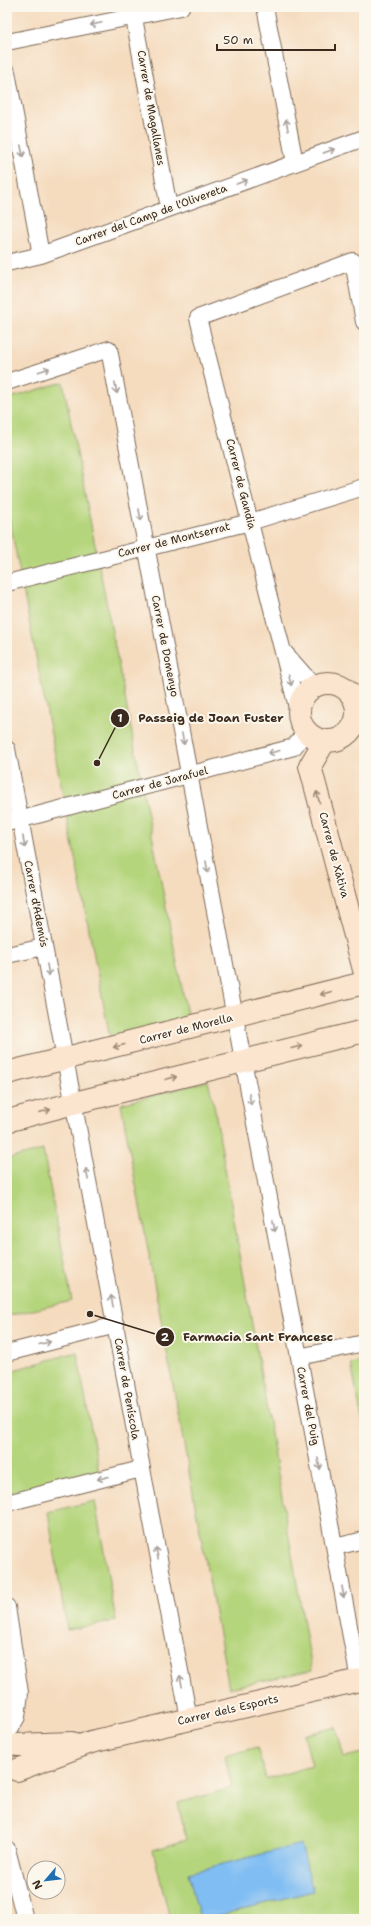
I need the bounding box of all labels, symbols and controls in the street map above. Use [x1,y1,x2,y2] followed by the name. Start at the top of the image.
[89,21,102,29] one-way arrow
[217,26,335,52] scale bar
[223,32,253,48] text: 50 m
[133,49,169,167] street label: Carrer de Magallanes
[283,119,291,132] one-way arrow
[18,144,26,157] one-way arrow
[323,146,335,154] one-way arrow
[236,178,249,185] one-way arrow
[73,180,229,250] street label: Carrer del Camp de l'Olivereta
[37,366,50,373] one-way arrow
[112,381,120,394] one-way arrow
[222,437,260,531] street label: Carrer de Gandia
[136,509,144,522] one-way arrow
[116,519,232,561] street label: Carrer de Montserrat
[148,594,182,699] street label: Carrer de Domenyo
[287,674,294,687] one-way arrow
[110,706,291,730] callout: Passeig de Joan Fuster
[117,710,123,726] text: 1
[138,710,284,726] text: Passeig de Joan Fuster
[179,733,187,746] one-way arrow
[268,749,281,756] one-way arrow
[110,763,210,803] street label: Carrer de Jarafuel
[314,791,322,804] one-way arrow
[315,810,353,900] street label: Carrer de Xàtiva
[21,835,29,848] one-way arrow
[20,859,52,949] street label: Carrer d'Ademús
[203,860,211,873] one-way arrow
[45,963,53,976] one-way arrow
[320,989,333,997] one-way arrow
[138,1010,234,1048] street label: Carrer de Morella
[113,1042,126,1050] one-way arrow
[290,1043,303,1051] one-way arrow
[164,1074,177,1082] one-way arrow
[246,1092,254,1105] one-way arrow
[38,1106,51,1114] one-way arrow
[83,1168,91,1181] one-way arrow
[271,1220,279,1233] one-way arrow
[107,1295,115,1308] one-way arrow
[155,1325,341,1349] callout: Farmacia Sant Francesc
[161,1329,170,1345] text: 2
[183,1329,333,1345] text: Farmacia Sant Francesc
[111,1337,143,1441] street label: Carrer de Peníscola
[38,1339,51,1346] one-way arrow
[293,1365,323,1447] street label: Carrer del Puig
[316,1457,324,1470] one-way arrow
[97,1475,110,1483] one-way arrow
[153,1547,161,1560] one-way arrow
[339,1585,347,1598] one-way arrow
[177,1675,185,1688] one-way arrow
[176,1691,280,1729] street label: Carrer dels Esports
[26,1860,66,1900] north arrow
[29,1877,46,1892] text: N

